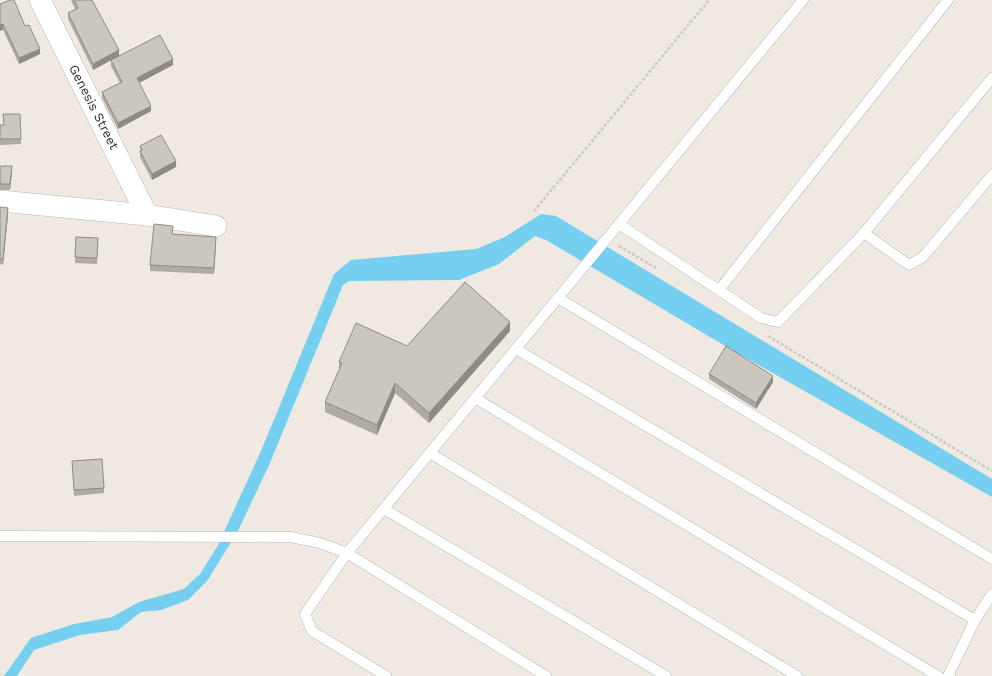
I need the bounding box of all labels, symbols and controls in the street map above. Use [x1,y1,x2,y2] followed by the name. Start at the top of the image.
[66,62,122,152] street label: Genesis Street

